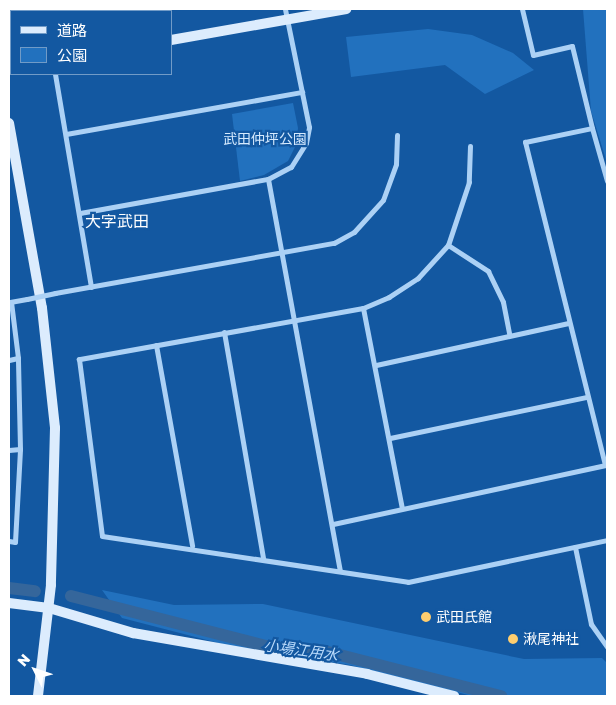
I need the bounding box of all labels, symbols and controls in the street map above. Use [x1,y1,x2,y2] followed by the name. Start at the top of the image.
[10,10,172,75] legend
[57,21,87,39] text: 道路
[57,46,87,64] text: 公園
[223,131,307,147] park label: 武田仲坪公園
[85,211,149,231] district label: 大字武田
[436,609,492,625] place label: 武田氏館
[420,611,432,623] marker: 武田氏館
[523,631,579,647] place label: 湫尾神社
[507,633,519,645] marker: 湫尾神社
[263,636,339,664] water label: 小場江用水
[10,645,60,695] north arrow
[13,650,33,669] text: N

